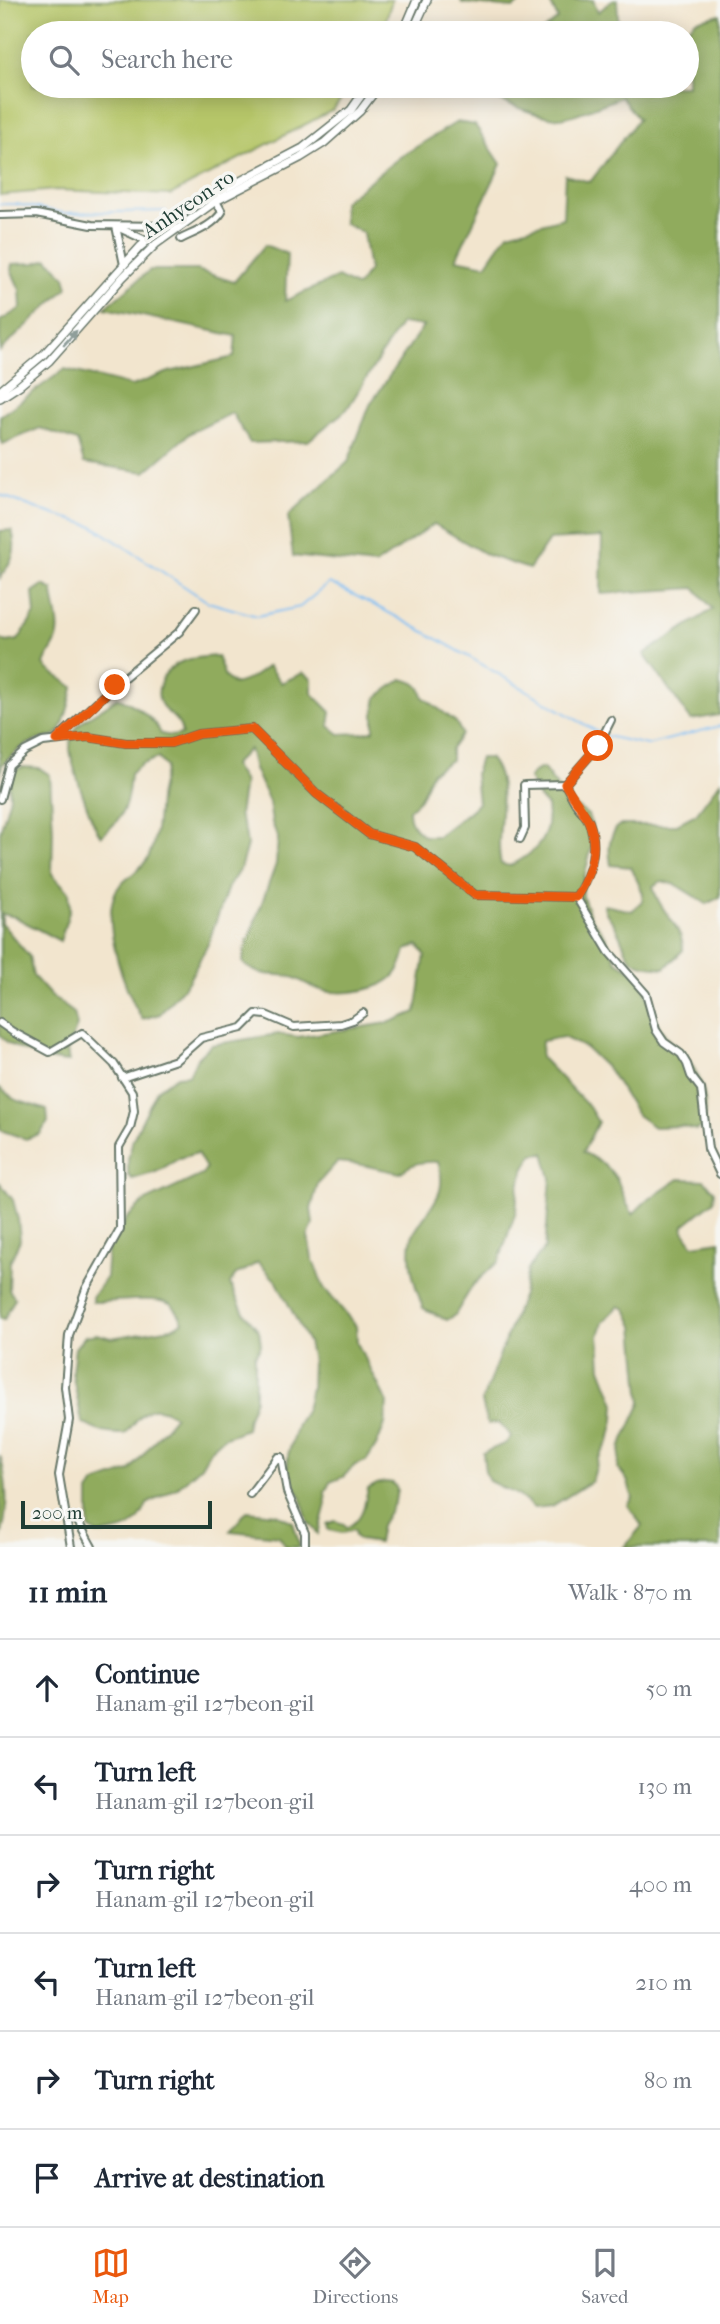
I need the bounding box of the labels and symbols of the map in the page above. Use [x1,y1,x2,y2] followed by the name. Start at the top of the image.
[137,165,238,244] street label: Anhyeon-ro
[62,329,78,347] one-way arrow
[99,669,130,700] route end
[582,730,613,761] route start
[21,1498,212,1530] scale bar

